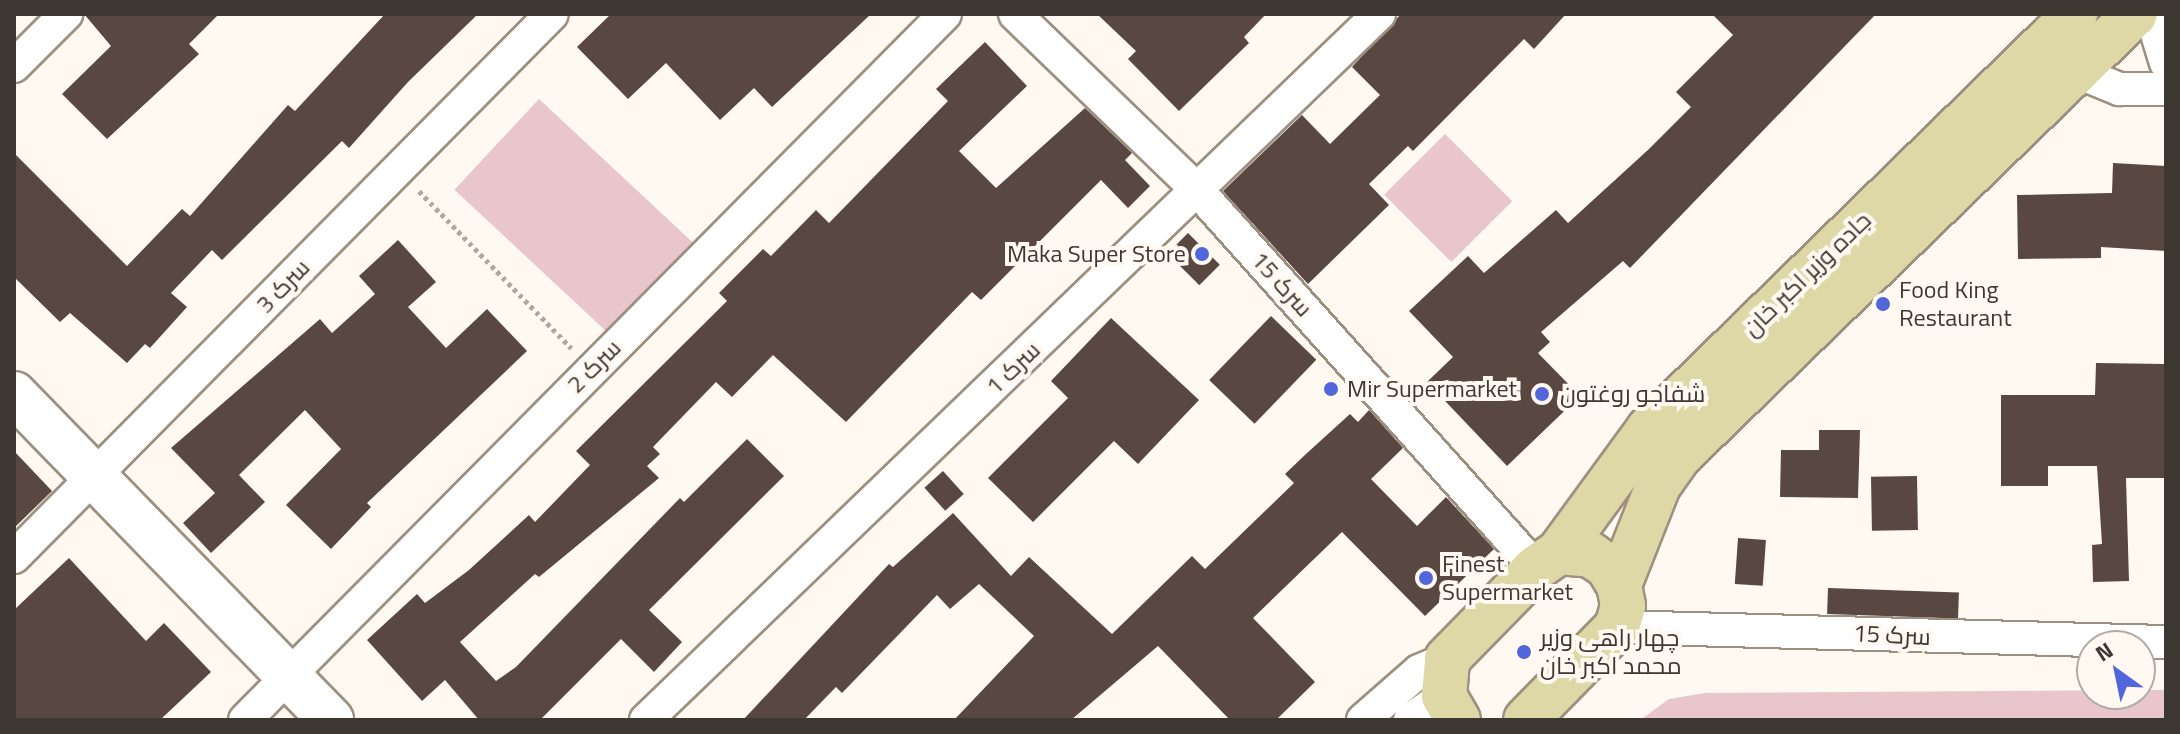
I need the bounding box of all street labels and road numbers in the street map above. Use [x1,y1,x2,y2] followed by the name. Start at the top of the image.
[1737,206,1877,342] street label: جاده وزیر اکبر خان
[1245,246,1319,322] street label: سرک 15
[250,253,316,319] street label: سرک 3
[561,333,627,399] street label: سرک 2
[980,335,1046,401] street label: سرک 1
[1852,619,1932,651] street label: سرک 15

